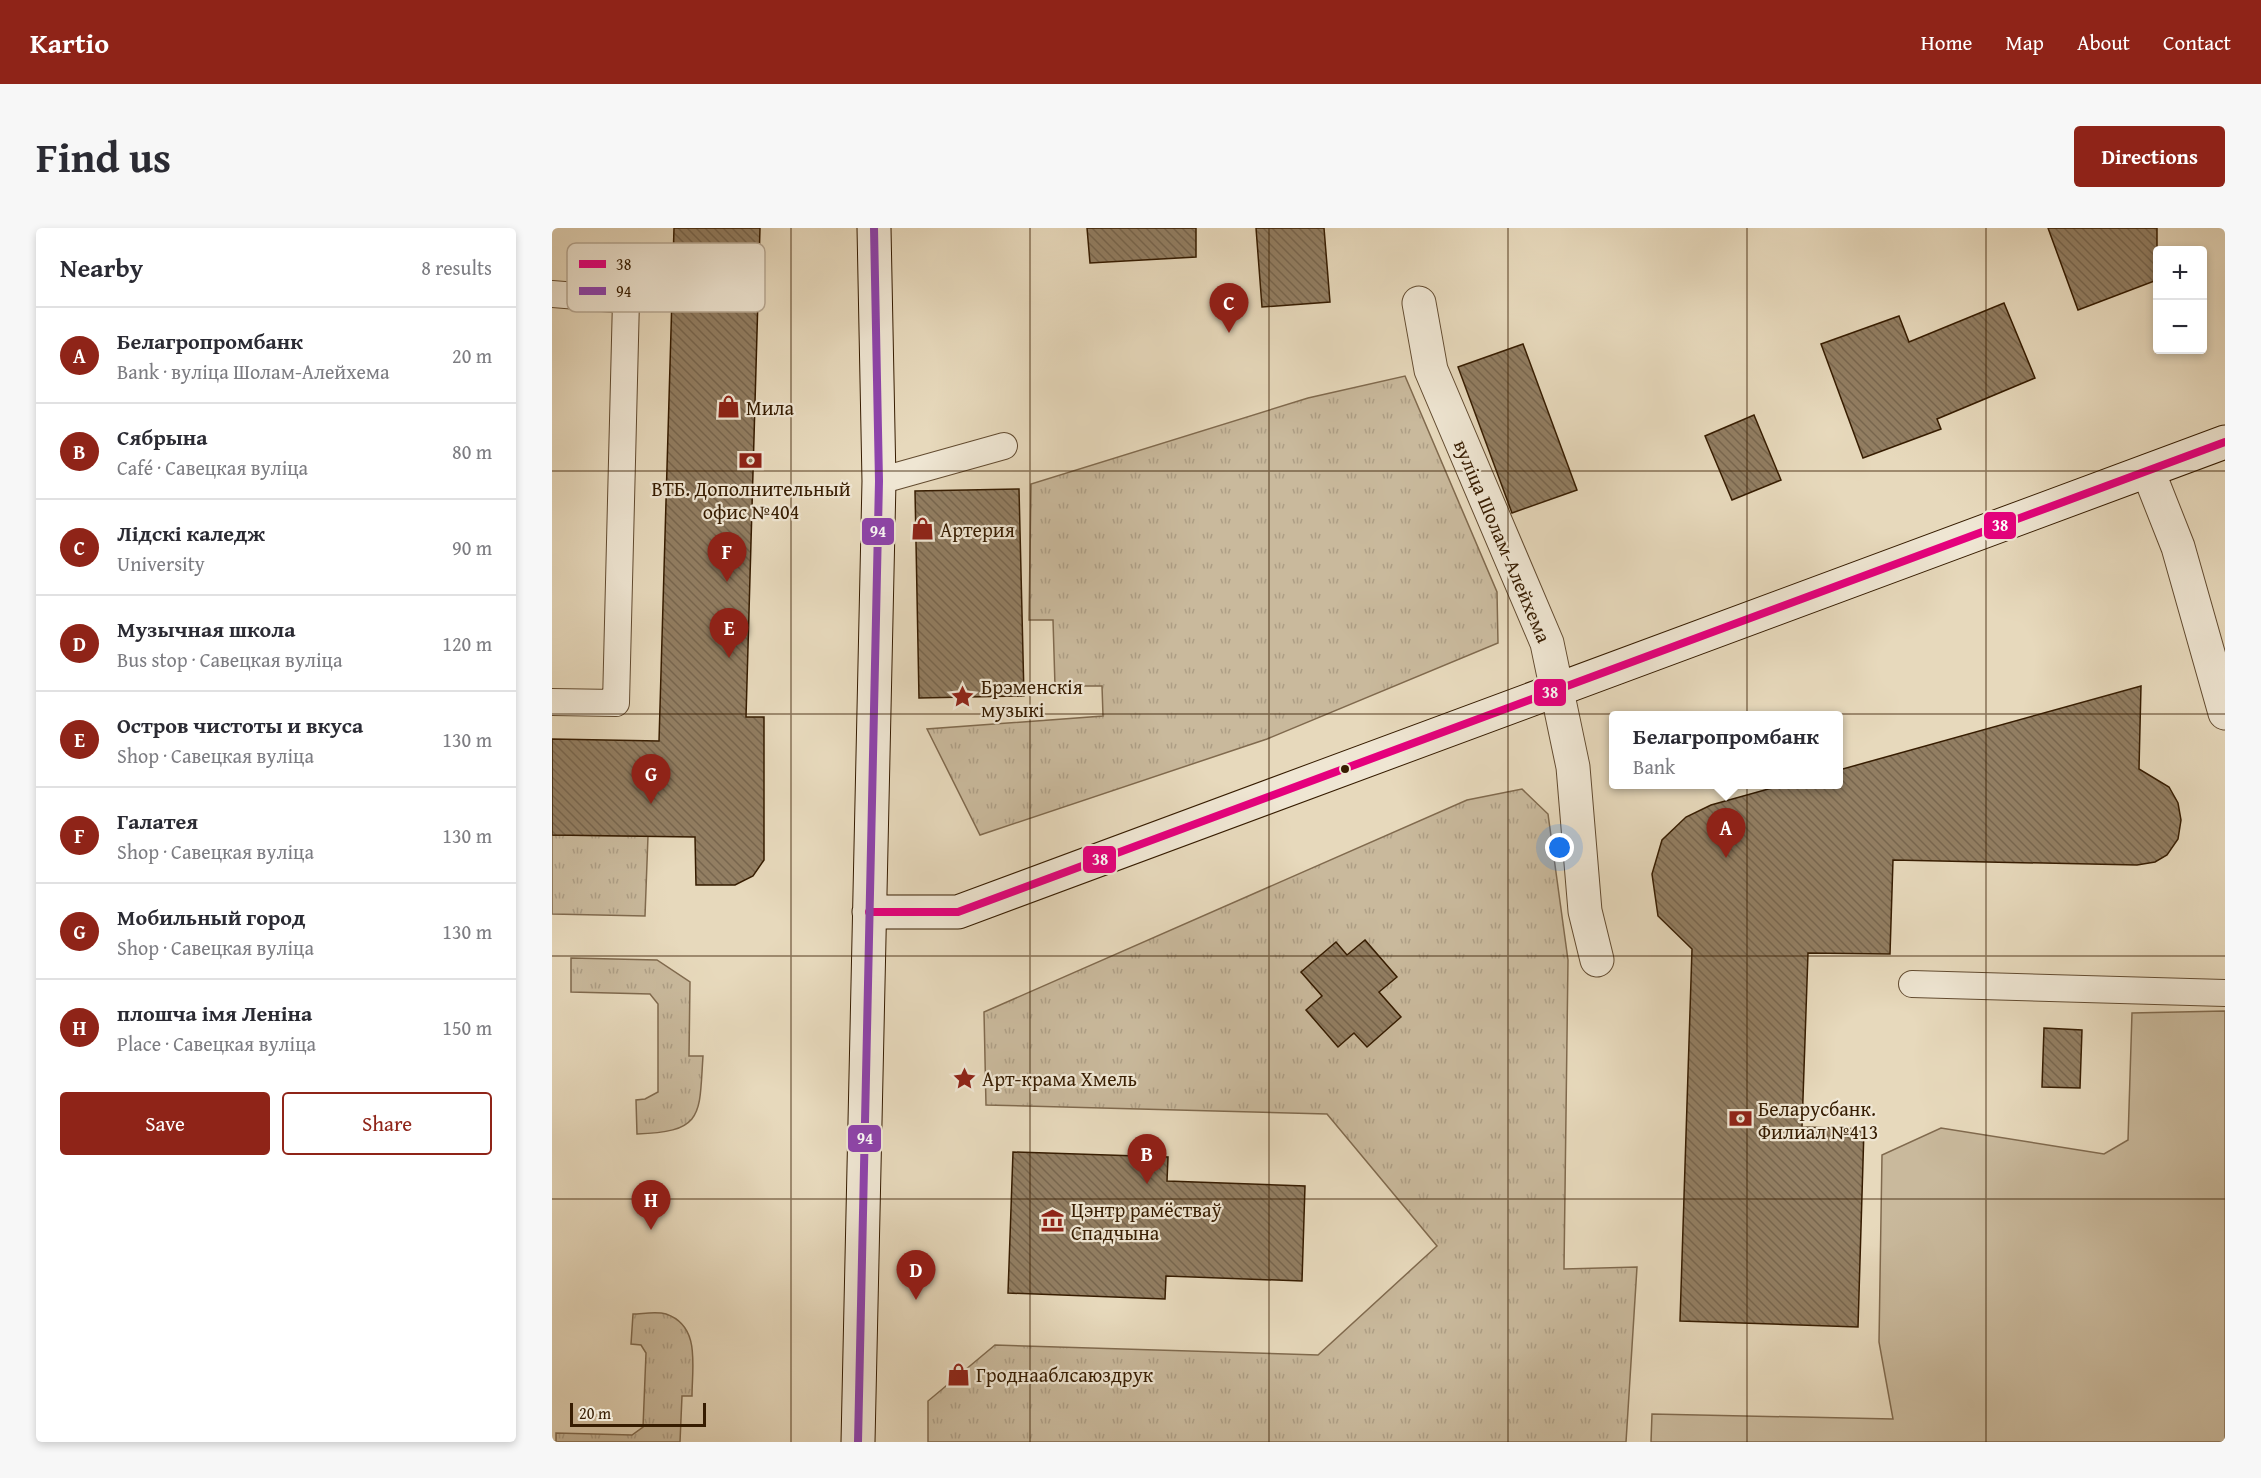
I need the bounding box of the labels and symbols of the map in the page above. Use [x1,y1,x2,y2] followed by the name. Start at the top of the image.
[567,243,765,312] legend
[616,252,632,276] text: 38
[616,279,632,303] text: 94
[1210,284,1248,333] pin: C
[746,393,795,422] place label: Мила
[715,394,741,420] shop icon: Мила
[1447,435,1559,648] street label: вуліца Шолам-Алейхема
[738,448,764,474] bank icon: ВТБ. Дополнительный офис №404
[651,474,851,526] place label: ВТБ. Дополнительный офис №404
[1983,511,2017,540] line badge: 38
[1992,513,2008,537] text: 38
[940,515,1015,544] place label: Артерия
[909,516,935,542] shop icon: Артерия
[861,517,895,546] line badge: 94
[870,519,886,543] text: 94
[708,532,747,582] pin: F
[710,608,748,658] pin: E
[981,672,1083,724] place label: Брэменскія музыкі
[1533,678,1567,707] line badge: 38
[1542,680,1558,704] text: 38
[950,684,976,710] place icon: Брэменскія музыкі
[632,754,670,804] pin: G
[1339,763,1351,775] unlabelled marker
[1706,808,1746,858] pin: A
[1545,833,1574,862] your location
[1082,845,1117,874] line badge: 38
[1092,847,1108,871] text: 38
[982,1064,1137,1093] place label: Арт-крама Хмель
[951,1065,977,1091] place icon: Арт-крама Хмель
[1758,1094,1879,1146] place label: Беларусбанк. Филиал №413
[1727,1106,1753,1132] bank icon: Беларусбанк. Филиал №413
[847,1124,882,1153] line badge: 94
[857,1126,873,1150] text: 94
[1128,1134,1166,1184] pin: B
[632,1180,670,1230] pin: H
[1071,1195,1222,1247] place label: Цэнтр рамёстваў Спадчына
[1040,1207,1066,1233] museum icon: Цэнтр рамёстваў Спадчына
[896,1250,936,1300] pin: D
[976,1360,1154,1389] place label: Гроднааблсаюздрук
[945,1361,971,1387] shop icon: Гроднааблсаюздрук
[570,1400,706,1428] scale bar

